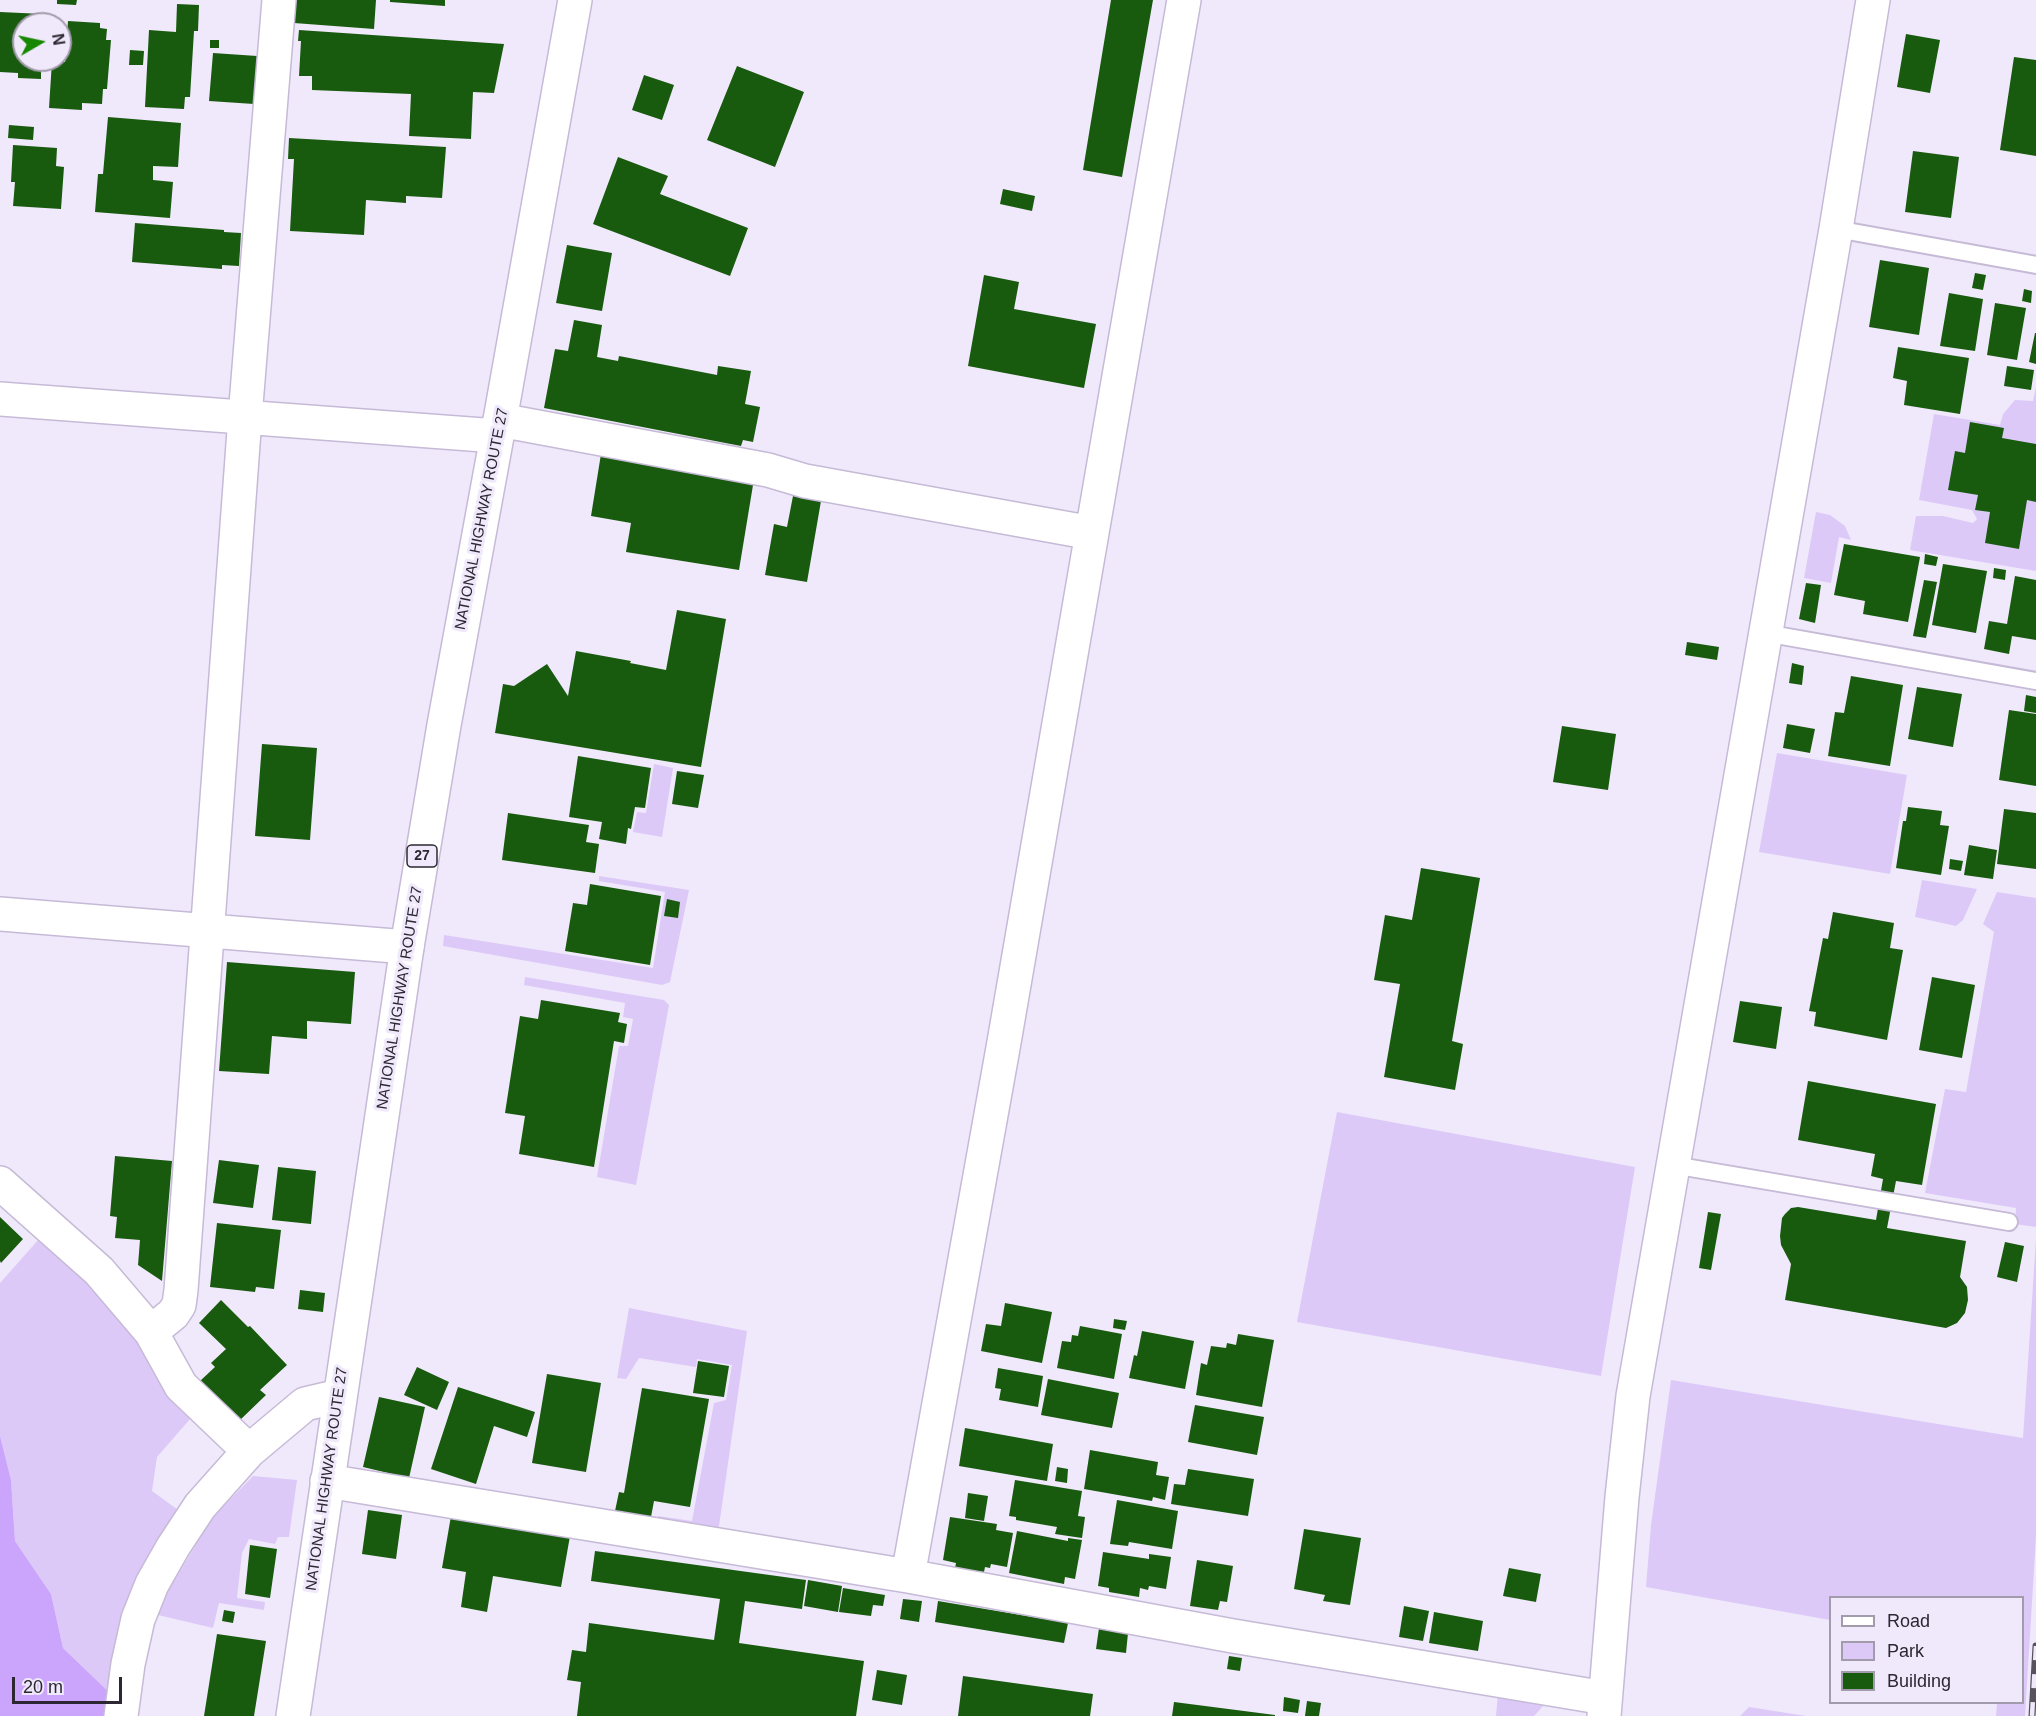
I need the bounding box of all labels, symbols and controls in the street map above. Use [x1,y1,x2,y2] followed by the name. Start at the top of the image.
[12,12,72,72] north arrow
[49,32,68,46] text: N
[452,407,512,631] street label: NATIONAL HIGHWAY ROUTE 27
[407,845,437,867] road number: 27
[373,885,427,1111] street label: NATIONAL HIGHWAY ROUTE 27
[302,1366,352,1592] street label: NATIONAL HIGHWAY ROUTE 27
[1829,1596,2024,1704] legend
[1887,1611,1930,1631] text: Road
[1887,1641,1924,1661] text: Park
[15,1665,124,1703] scale bar
[1887,1671,1951,1691] text: Building
[23,1677,63,1697] text: 20 m

